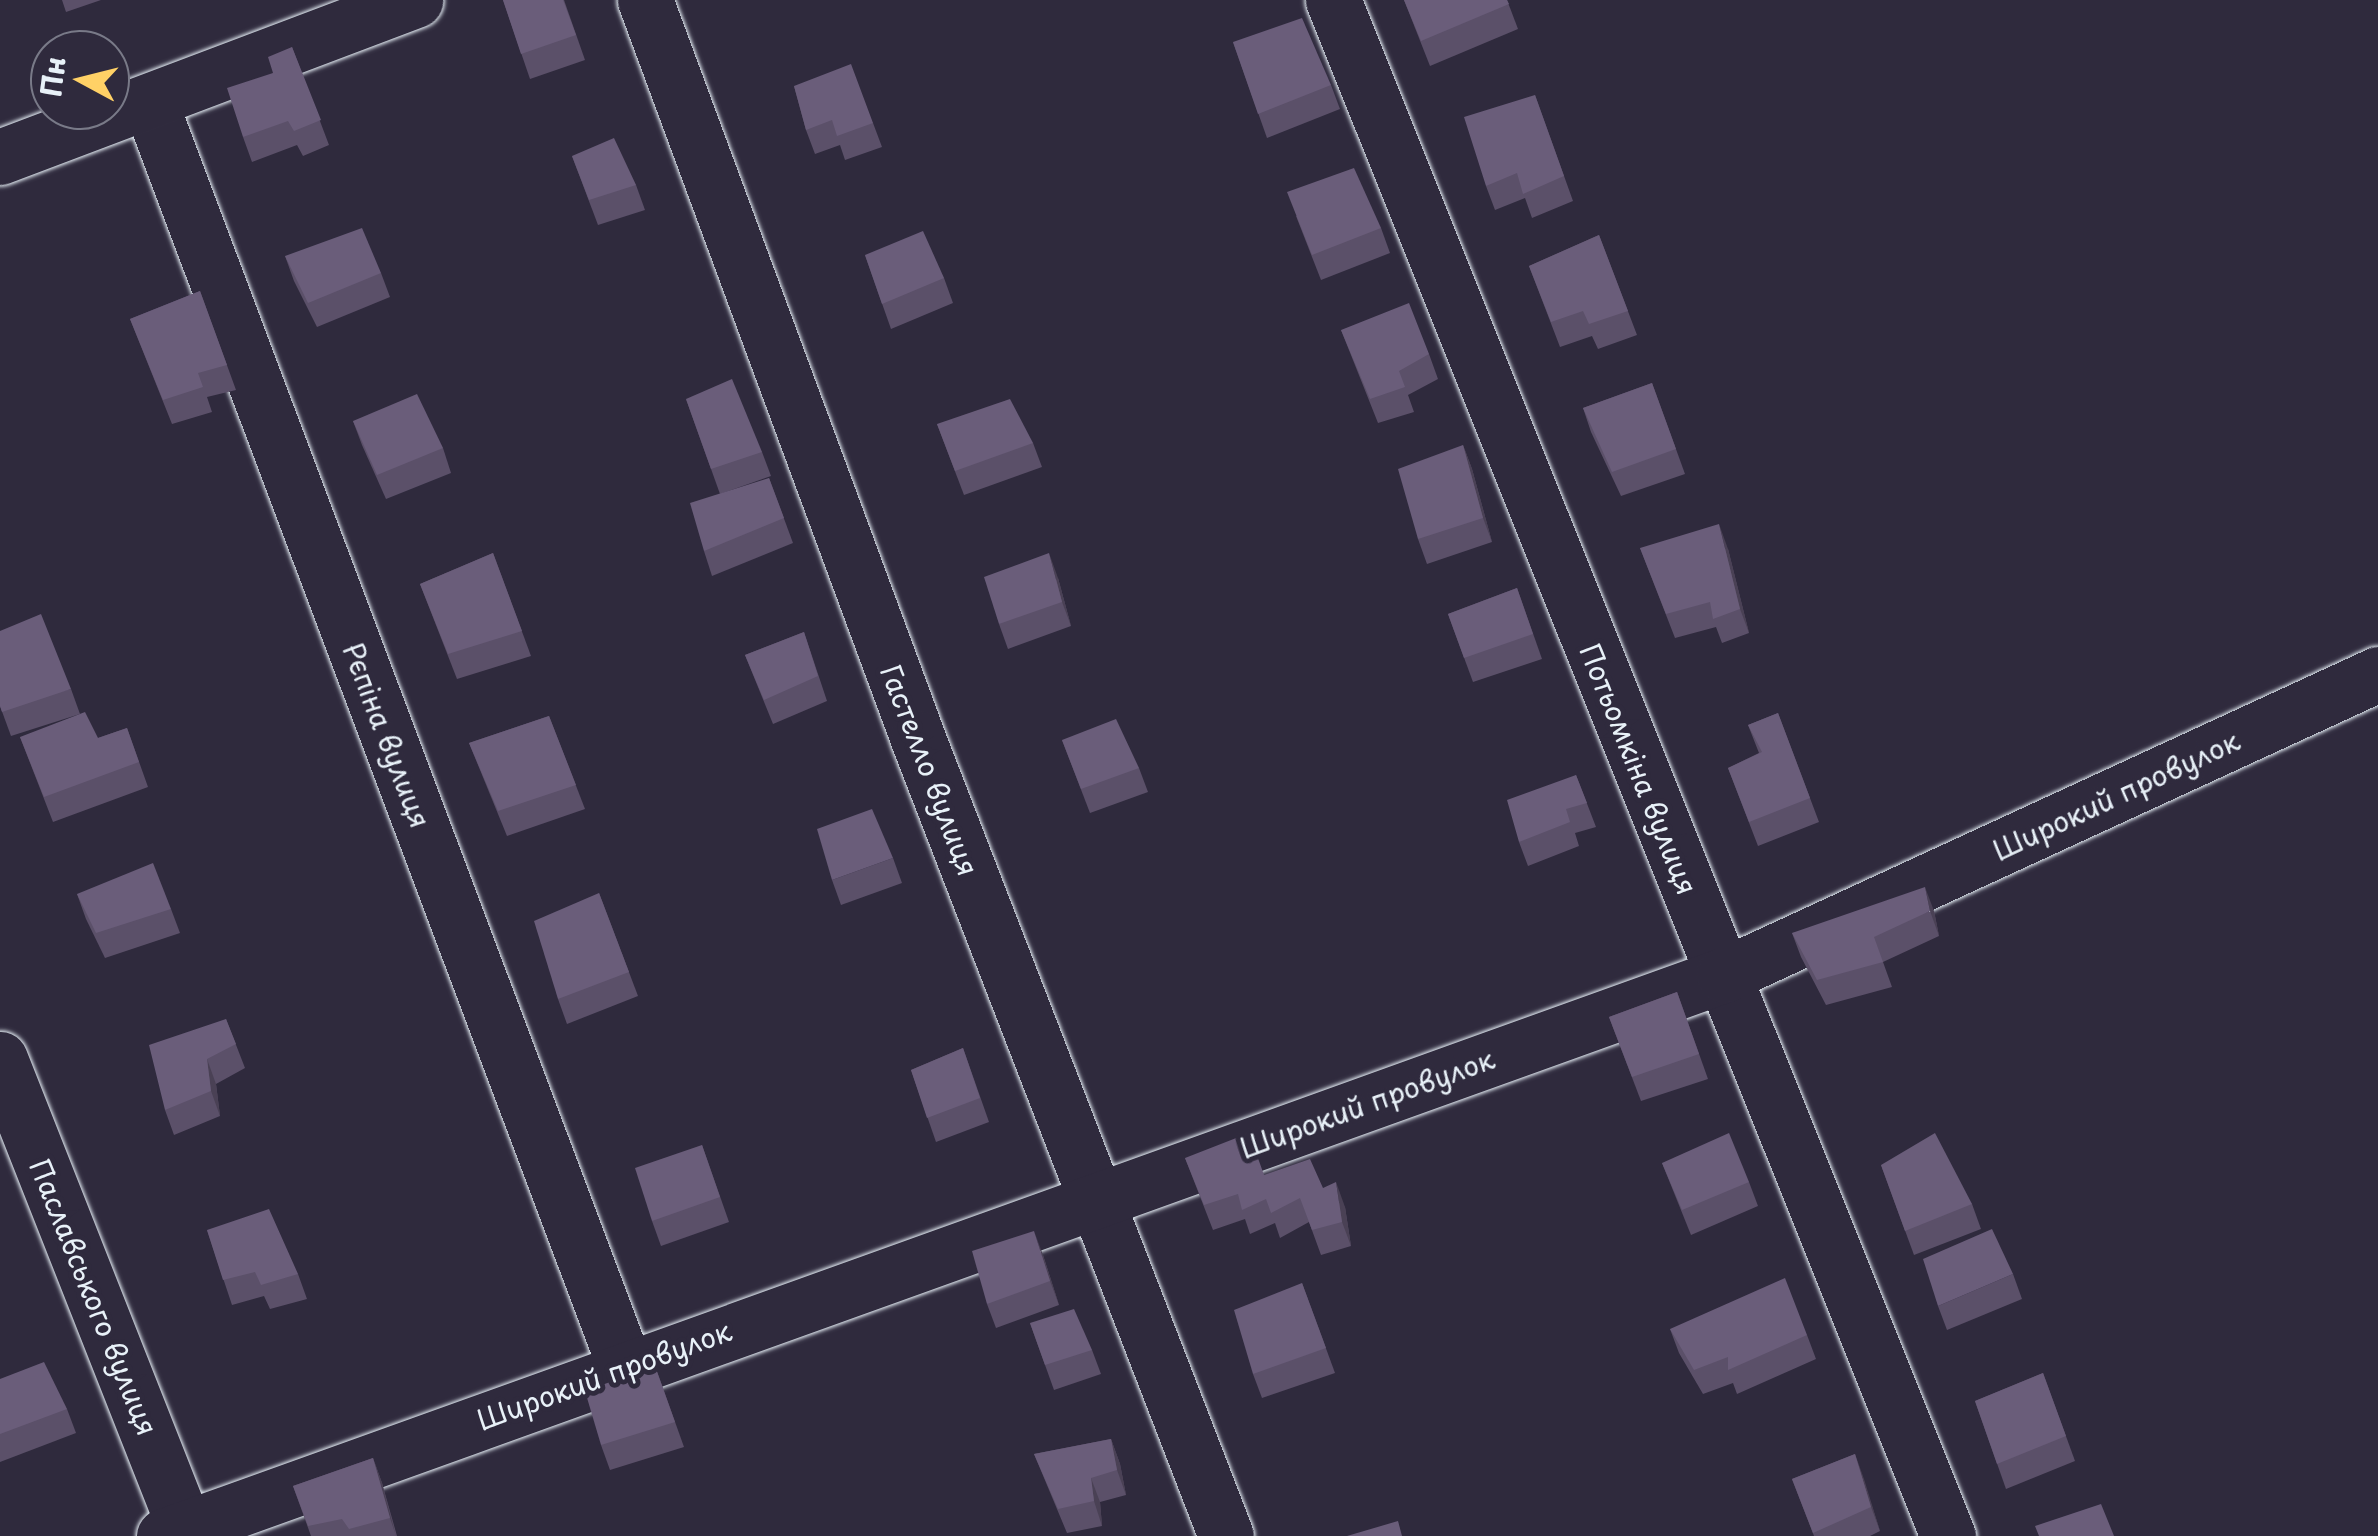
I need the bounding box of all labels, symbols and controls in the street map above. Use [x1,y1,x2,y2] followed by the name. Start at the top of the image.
[30,30,130,130] north arrow
[28,54,76,99] text: Пн
[336,637,438,833] street label: Рєпіна вулиця
[1573,638,1705,900] street label: Потьомкіна вулиця
[874,660,986,880] street label: Гастелло вулиця
[1987,723,2245,867] street label: Широкий провулок
[1235,1041,1499,1165] street label: Широкий провулок
[23,1154,165,1440] street label: Паславського вулиця
[472,1313,736,1437] street label: Широкий провулок

